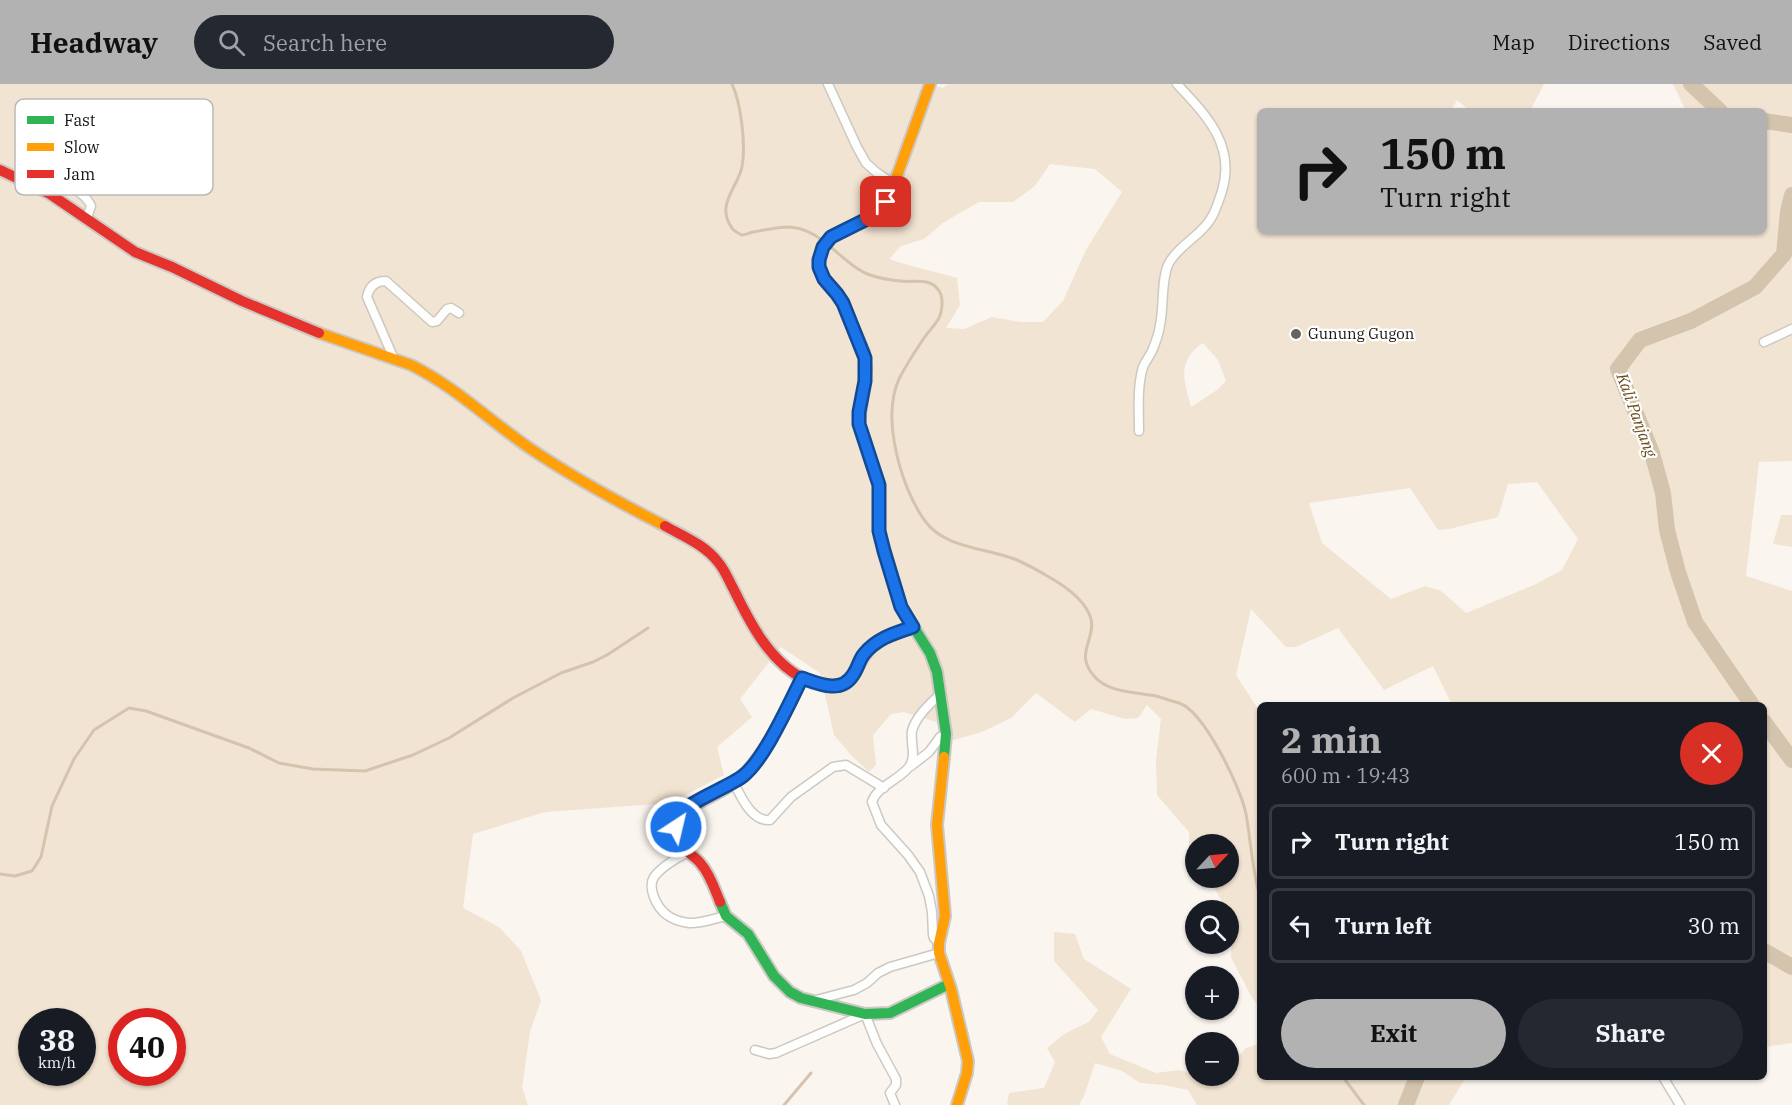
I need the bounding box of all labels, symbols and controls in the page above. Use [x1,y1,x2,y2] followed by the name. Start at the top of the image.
[194,15,614,69] search box
[30,24,158,61] text: Headway
[215,26,248,59] icon: search
[263,28,387,57] text: Search here
[1492,28,1535,56] text: Map
[1568,28,1670,56] text: Directions
[1703,28,1762,56] text: Saved
[15,99,213,195] legend
[64,110,96,130] text: Fast
[1380,126,1506,181] text: 150 m
[1281,132,1359,210] icon: right
[64,137,100,157] text: Slow
[64,164,95,184] text: Jam
[860,176,911,227] pin
[1380,179,1511,214] text: Turn right
[869,185,902,218] icon: arrive
[1308,324,1415,343] place label: Gunung Gugon
[1289,327,1303,341] marker: Gunung Gugon
[1612,369,1662,460] water label: Kali Panjang
[1281,716,1382,763] text: 2 min
[1680,722,1743,785] button: close
[1281,762,1410,789] text: 600 m · 19:43
[644,795,708,859] position arrow
[1284,825,1317,858] icon: right
[1335,827,1449,856] text: Turn right
[1674,827,1740,856] text: 150 m
[1185,834,1239,888] north arrow
[1185,834,1239,1086] map controls
[1185,900,1239,954] button: search
[1284,909,1317,942] icon: left
[1335,911,1431,940] text: Turn left
[1688,911,1740,940] text: 30 m
[1185,966,1239,1020] button: +
[1281,999,1506,1068] button: Exit
[1518,999,1743,1068] button: Share
[108,1008,186,1086] speed limit sign: 40
[39,1020,75,1059] text: 38
[1185,1032,1239,1086] button: −
[38,1053,76,1072] text: km/h

